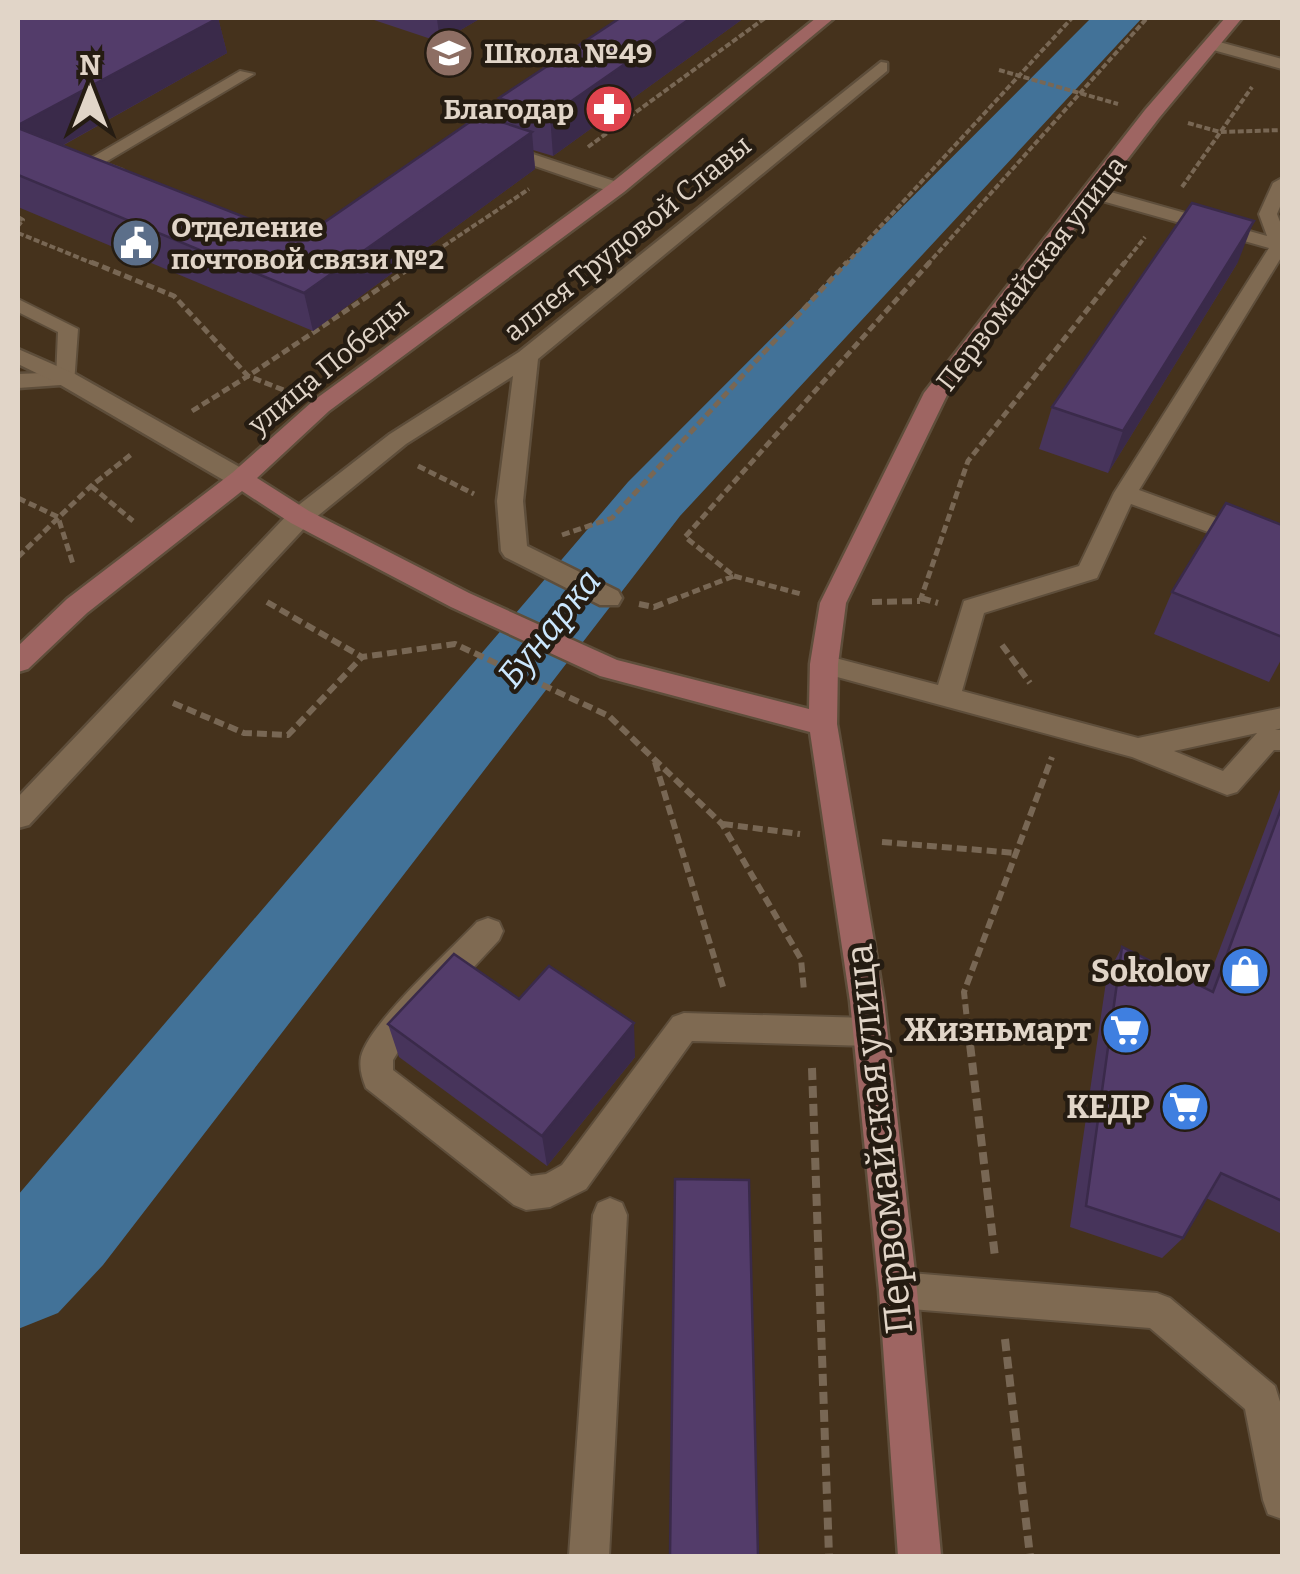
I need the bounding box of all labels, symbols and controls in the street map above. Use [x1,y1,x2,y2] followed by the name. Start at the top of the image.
[423,27,475,79] school or university icon: Школа №49
[484,37,653,70] place label: Школа №49
[40,40,140,140] north arrow
[79,49,101,82] text: N
[583,83,635,135] pharmacy icon: Благодар
[444,93,574,126] place label: Благодар
[497,129,758,348] street label: аллея Трудовой Славы
[929,149,1133,397] street label: Первомайская улица
[171,211,444,276] place label: Отделение почтовой связи №2
[110,217,162,269] public building icon: Отделение почтовой связи №2
[241,292,415,442] street label: улица Победы
[489,561,609,695] water label: Бунарка
[836,942,922,1336] street label: Первомайская улица
[1219,945,1271,997] shop icon: Sokolov
[1091,952,1211,990] place label: Sokolov
[1100,1004,1152,1056] supermarket icon: Жизньмарт
[903,1011,1091,1049] place label: Жизньмарт
[1159,1081,1211,1133] supermarket icon: КЕДР
[1066,1088,1150,1126] place label: КЕДР

